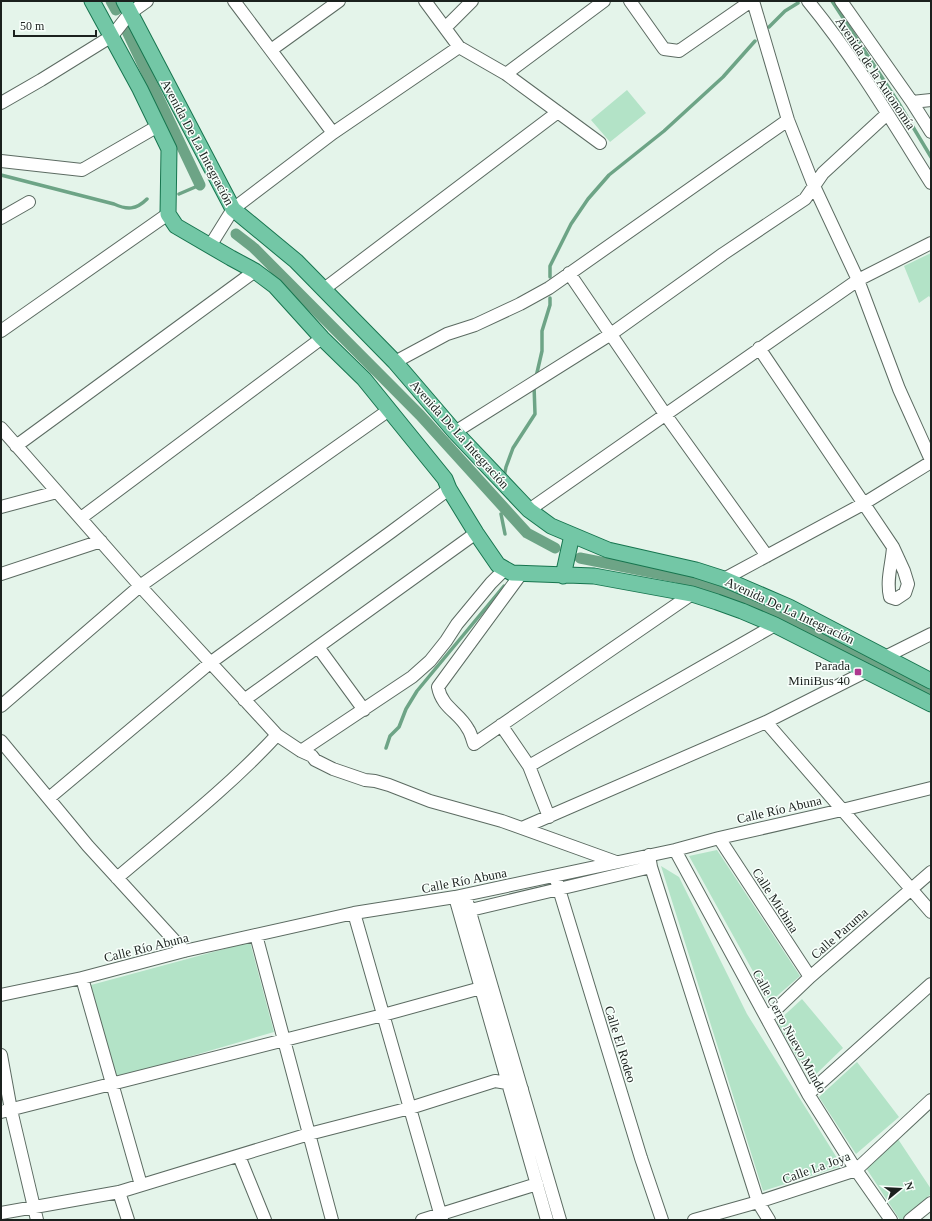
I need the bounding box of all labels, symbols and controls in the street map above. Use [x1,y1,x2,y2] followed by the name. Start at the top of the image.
[14,12,96,38] scale bar
[832,14,919,132] street label: Avenida de la Autonomía
[20,19,45,33] text: 50 m
[158,77,237,208] street label: Avenida De La Integración
[407,377,513,492] street label: Avenida De La Integración
[723,574,857,647] street label: Avenida De La Integración
[788,658,850,688] place label: Parada MiniBus 40
[853,667,863,677] marker: Parada MiniBus 40
[735,792,823,827] street label: Calle Río Abuna
[420,865,508,896] street label: Calle Río Abuna
[749,865,802,936] street label: Calle Michina
[808,904,871,962] street label: Calle Paruma
[102,930,190,965] street label: Calle Río Abuna
[749,967,830,1096] street label: Calle Cerro Nuevo Mundo
[602,1004,639,1084] street label: Calle El Rodeo
[780,1148,853,1187] street label: Calle La Joya
[880,1169,920,1209] north arrow
[903,1180,916,1192] text: N

